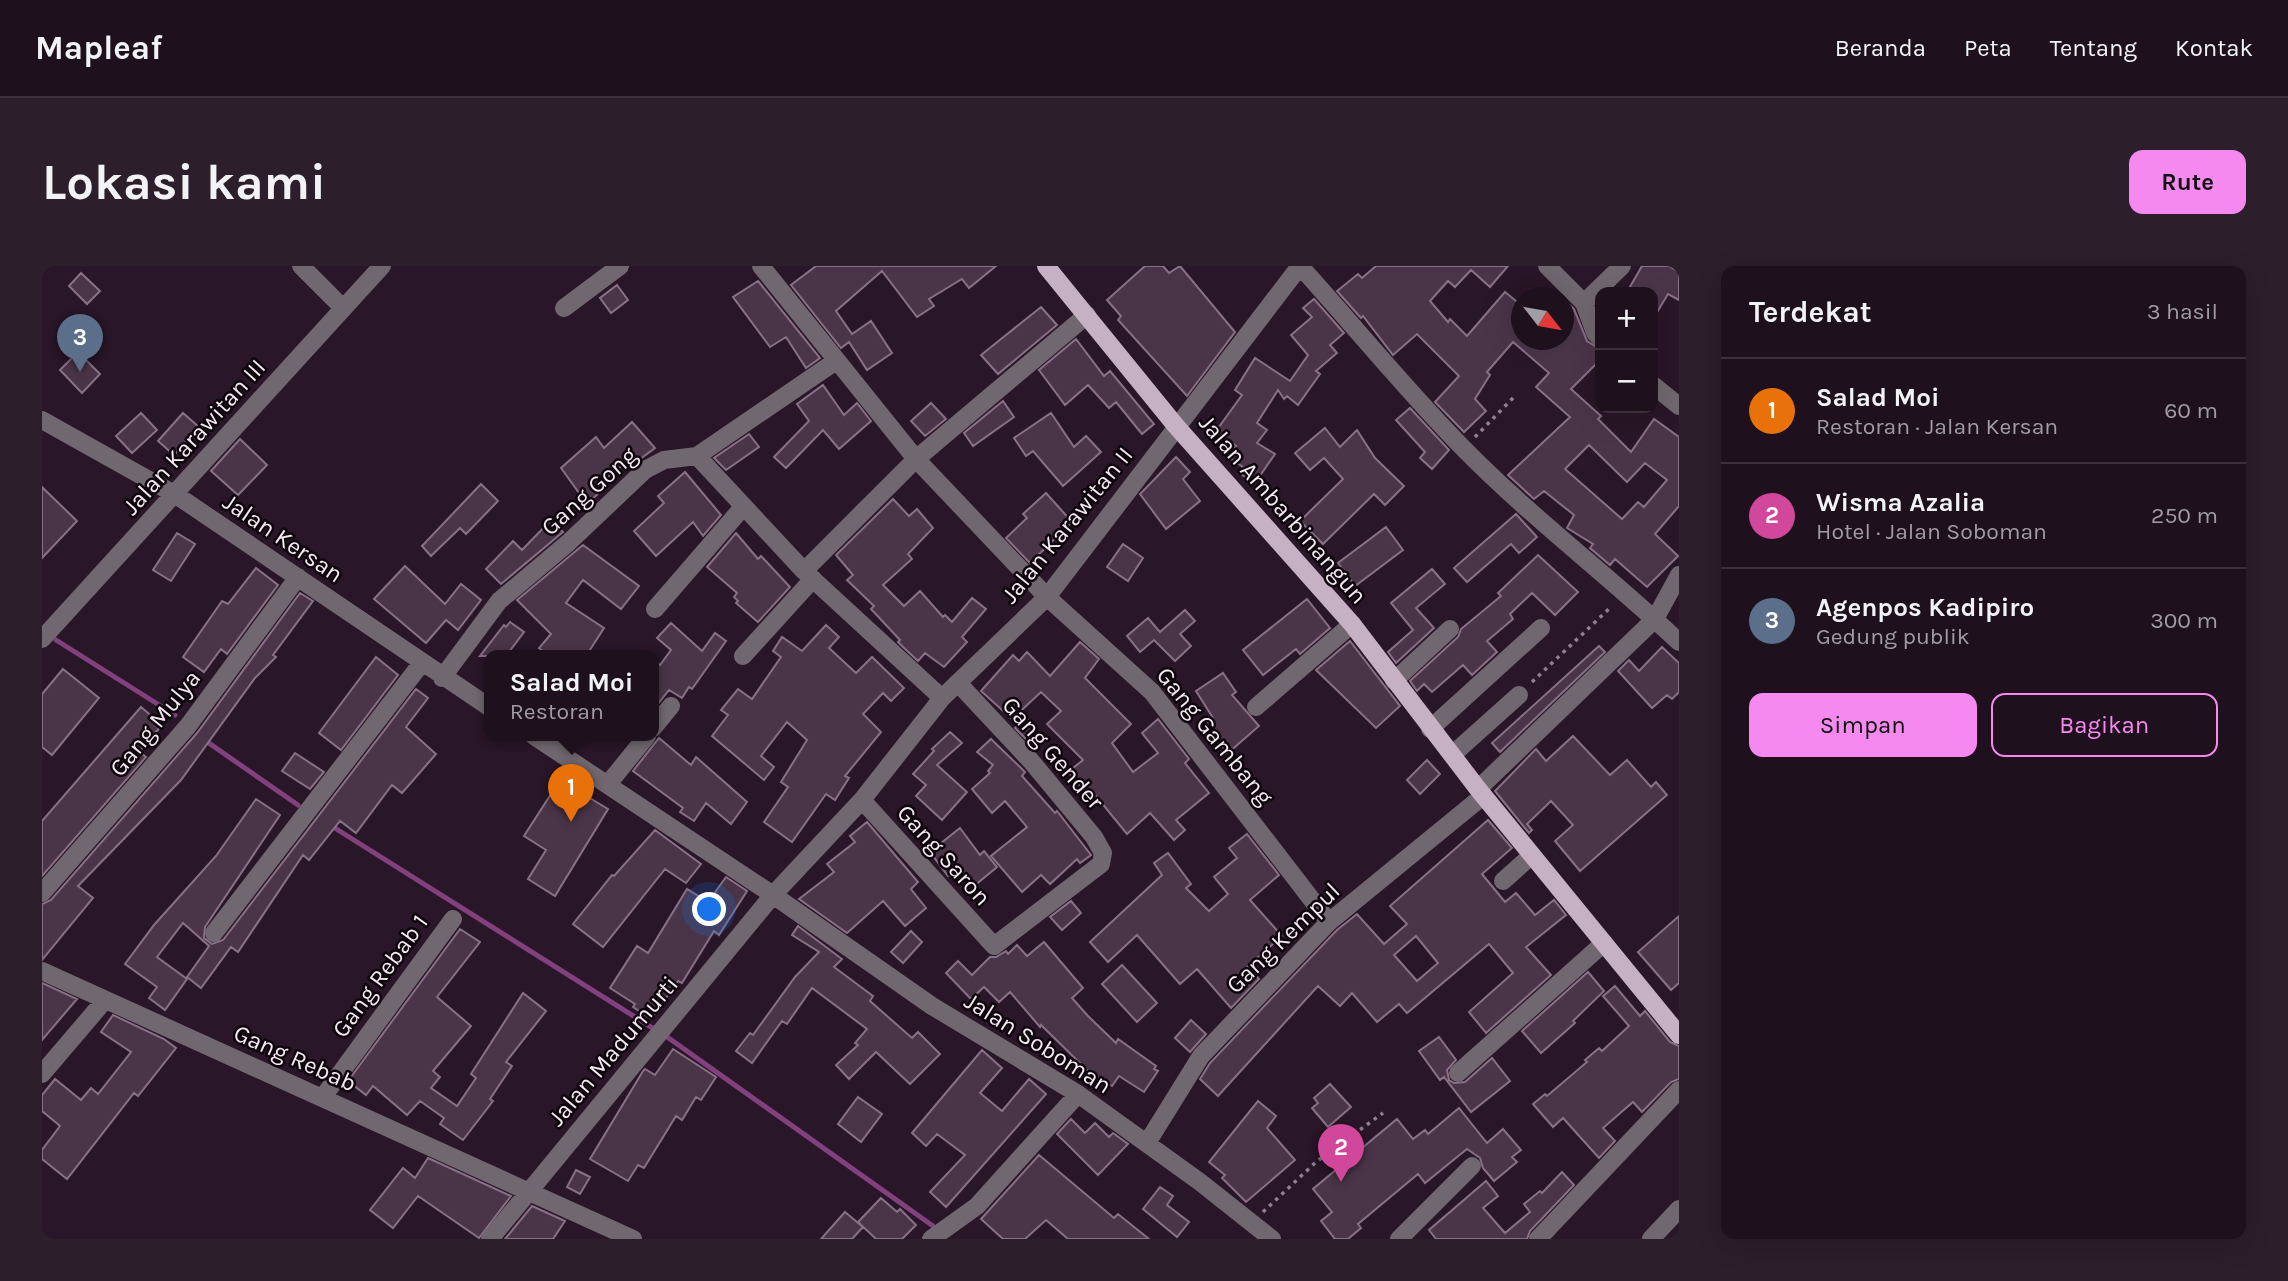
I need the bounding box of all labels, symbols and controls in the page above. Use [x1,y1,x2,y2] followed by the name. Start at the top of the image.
[35,29,162,67] text: Mapleaf
[1835,34,1926,62] text: Beranda
[1964,34,2012,62] text: Peta
[2050,34,2137,62] text: Tentang
[2175,34,2253,62] text: Kontak
[2129,150,2246,214] button: Rute
[42,154,326,211] text: Lokasi kami
[1511,287,1574,350] north arrow
[1595,287,1658,413] map controls
[1595,287,1658,350] button: +
[1749,294,1872,330] text: Terdekat
[2147,298,2218,325] text: 3 hasil
[57,314,103,372] pin: 3
[1595,350,1658,413] button: −
[117,353,271,521] street label: Jalan Karawitan III
[1816,382,1939,413] text: Salad Moi
[1768,397,1776,424] text: 1
[2164,397,2218,424] text: 60 m
[1193,409,1373,609] street label: Jalan Ambarbinangun
[1816,413,2058,440] text: Restoran · Jalan Kersan
[535,440,643,541] street label: Gang Gong
[995,441,1139,609] street label: Jalan Karawitan II
[1816,487,1985,518] text: Wisma Azalia
[218,488,348,588] street label: Jalan Kersan
[1765,502,1779,529] text: 2
[2151,502,2218,529] text: 250 m
[1816,518,2047,545] text: Hotel · Jalan Soboman
[1816,592,2034,623] text: Agenpos Kadipiro
[1765,607,1779,634] text: 3
[2150,607,2218,634] text: 300 m
[1816,623,1970,650] text: Gedung publik
[484,650,659,741] popup
[1151,662,1279,811] street label: Gang Gambang
[104,664,206,782] street label: Gang Mulya
[510,667,633,698] text: Salad Moi
[997,691,1110,815] street label: Gang Gender
[1749,693,1977,757] button: Simpan
[1991,693,2218,757] button: Bagikan
[510,698,604,725] text: Restoran
[548,764,594,822] pin: 1
[891,799,997,911] street label: Gang Saron
[1220,877,1346,999] street label: Gang Kempul
[692,892,726,926] your location
[326,909,434,1043] street label: Gang Rebab 1
[542,970,684,1132] street label: Jalan Madumurti
[959,987,1117,1099] street label: Jalan Soboman
[229,1019,361,1097] street label: Gang Rebab
[1318,1124,1364,1182] pin: 2

